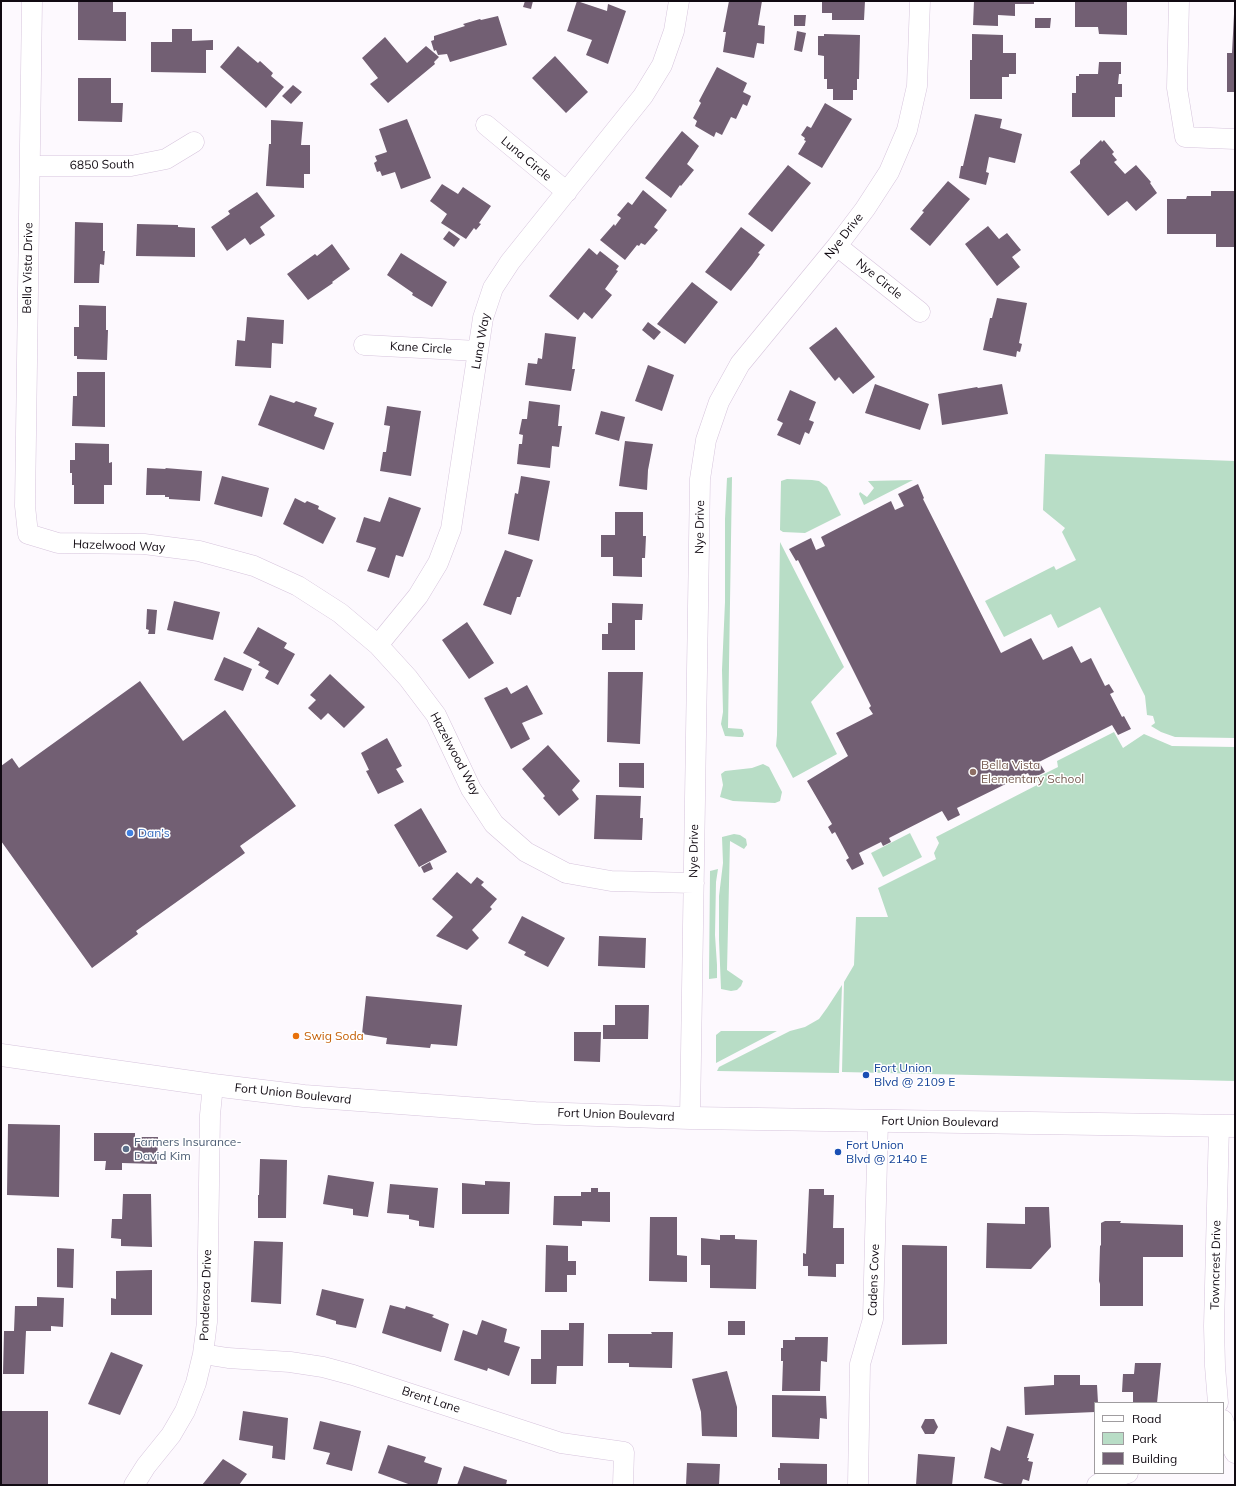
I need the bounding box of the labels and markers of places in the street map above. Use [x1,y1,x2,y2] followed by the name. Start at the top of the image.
[981,758,1084,786] place label: Bella Vista Elementary School
[968,767,978,777] marker: Bella Vista Elementary School
[138,826,170,840] place label: Dan's
[125,828,135,838] marker: Dan's
[304,1029,364,1043] place label: Swig Soda
[291,1031,301,1041] marker: Swig Soda
[874,1061,955,1089] place label: Fort Union Blvd @ 2109 E
[861,1070,871,1080] marker: Fort Union Blvd @ 2109 E
[134,1135,242,1163] place label: Farmers Insurance- David Kim
[846,1138,927,1166] place label: Fort Union Blvd @ 2140 E
[121,1144,131,1154] marker: Farmers Insurance- David Kim
[833,1147,843,1157] marker: Fort Union Blvd @ 2140 E

